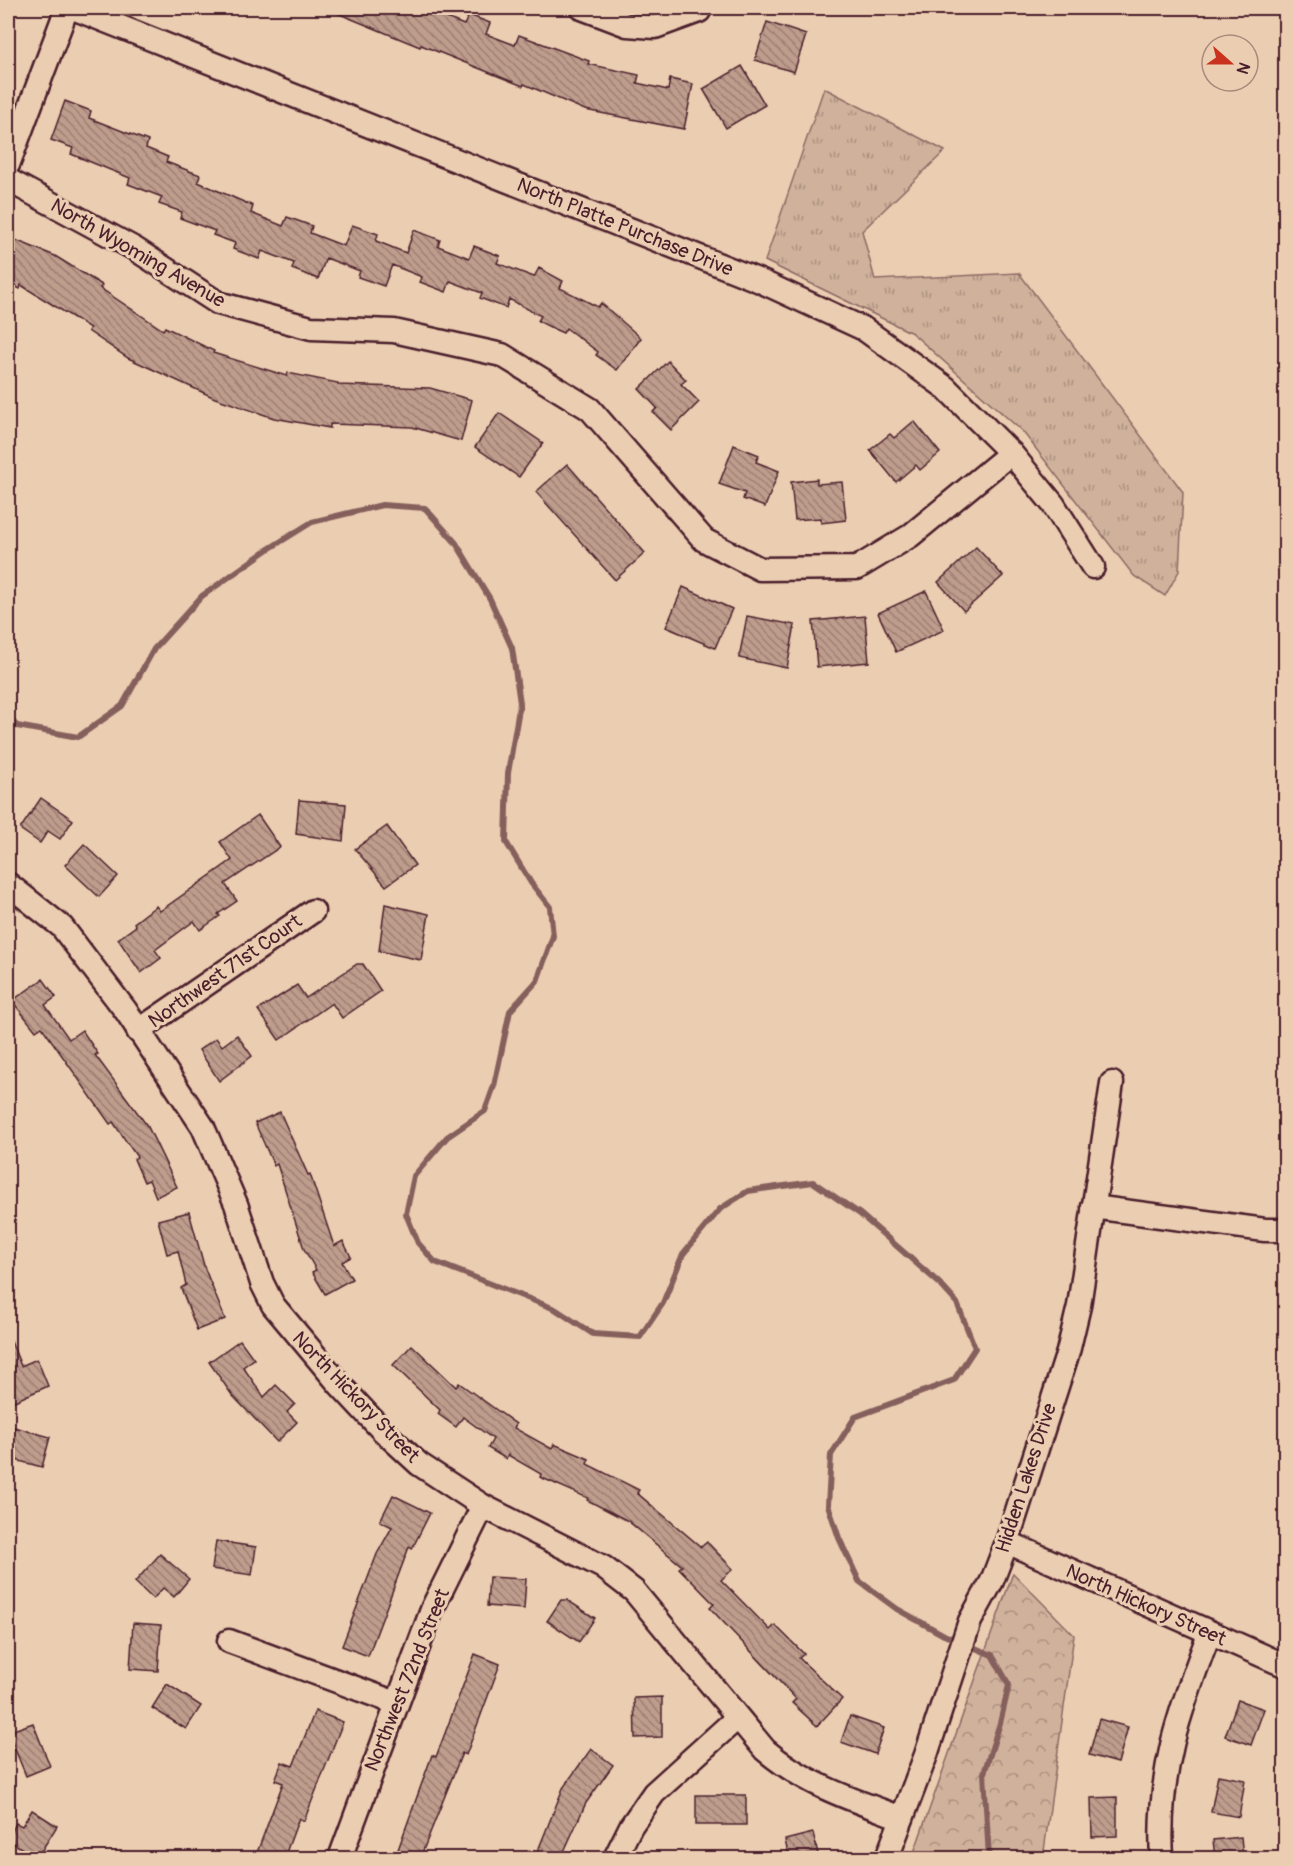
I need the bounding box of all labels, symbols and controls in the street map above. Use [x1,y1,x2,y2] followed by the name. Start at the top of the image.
[1200,33,1260,93] north arrow
[1232,59,1254,77] text: N
[513,172,737,282] street label: North Platte Purchase Drive
[46,193,230,313] street label: North Wyoming Avenue
[143,908,307,1033] street label: Northwest 71st Court
[287,1326,426,1469] street label: North Hickory Street
[990,1400,1062,1556] street label: Hidden Lakes Drive
[1062,1558,1231,1652] street label: North Hickory Street
[359,1584,455,1775] street label: Northwest 72nd Street

